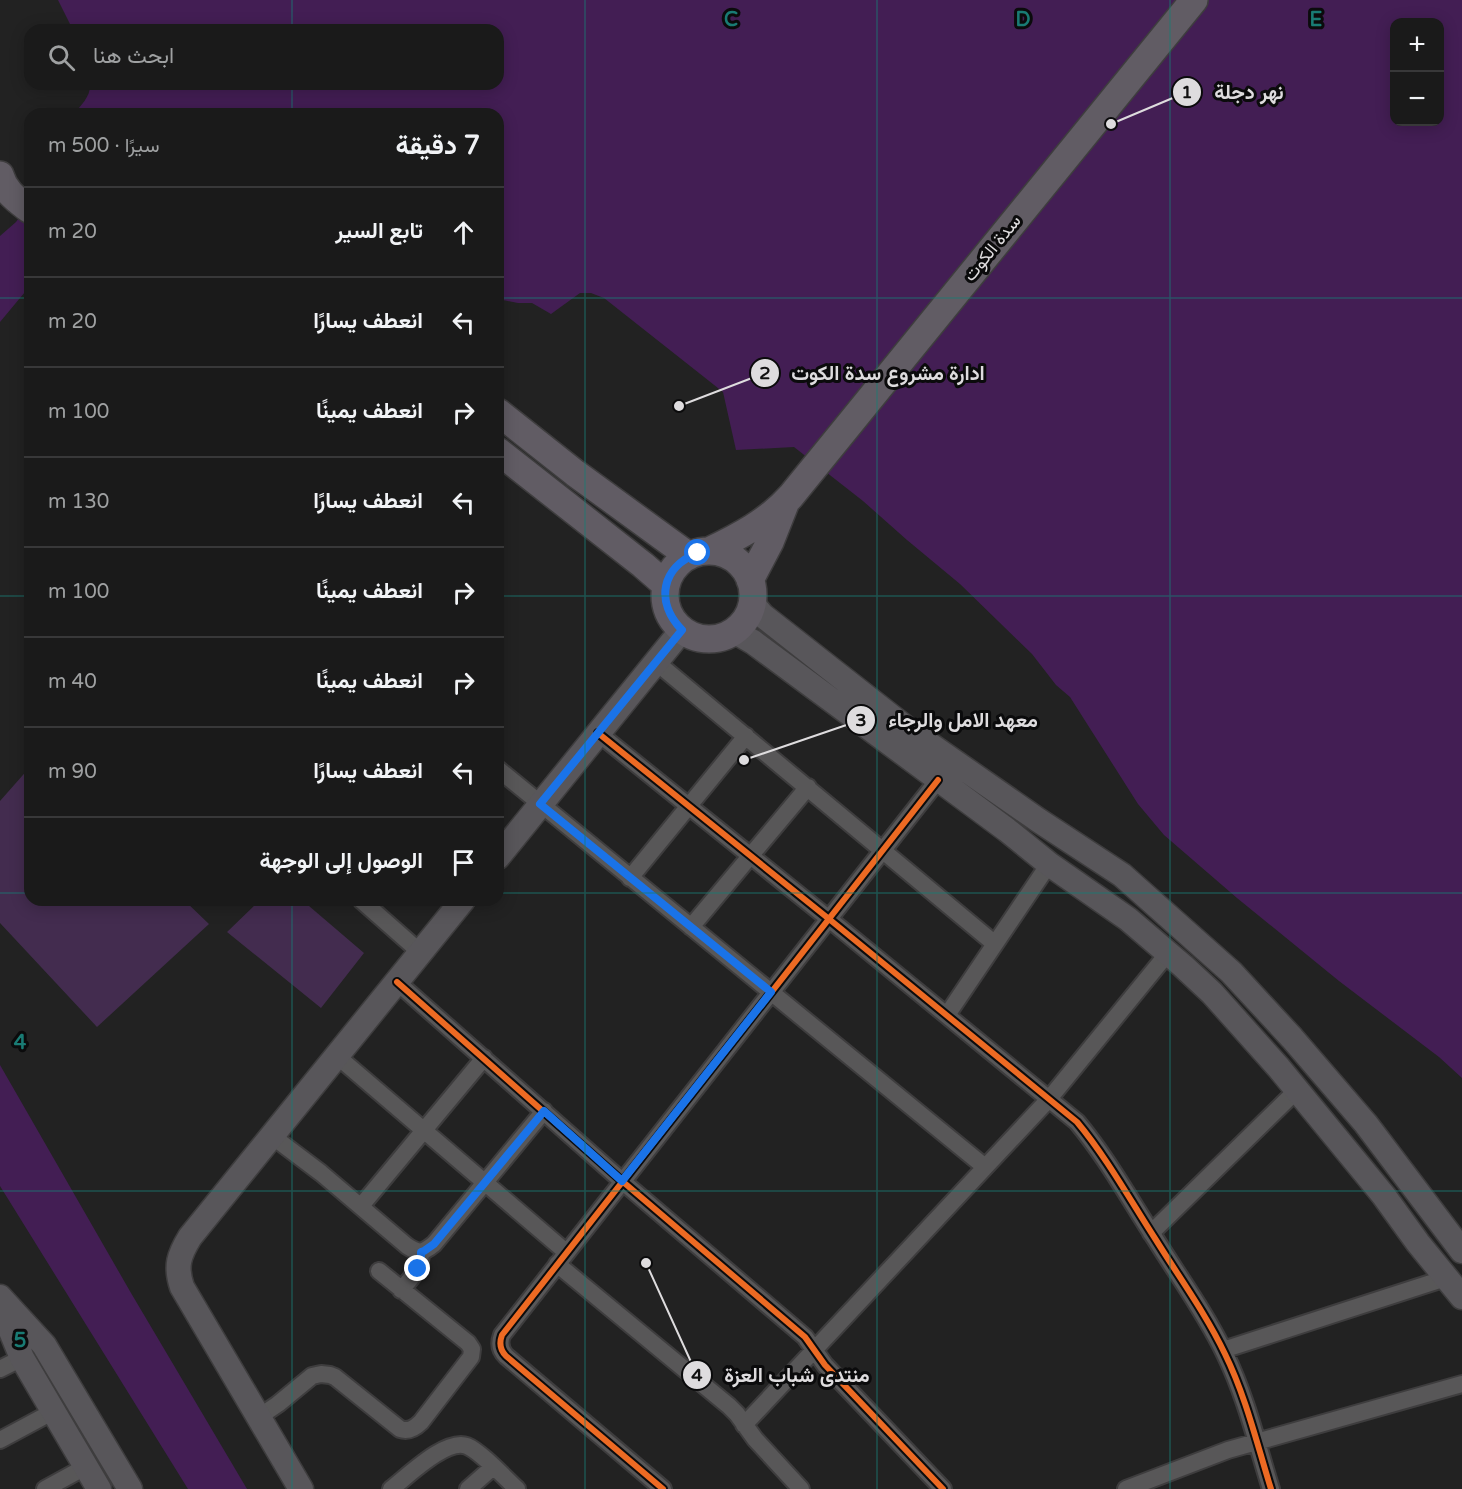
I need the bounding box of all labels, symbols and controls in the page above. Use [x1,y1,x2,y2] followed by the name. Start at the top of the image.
[724,8,738,32] text: C
[1015,8,1031,32] text: D
[1310,8,1323,32] text: E
[1390,18,1444,126] map controls
[1390,18,1444,72] button: +
[24,24,504,90] search box
[45,41,78,74] icon: search
[93,43,174,69] text: ابحث هنا
[1390,72,1444,126] button: −
[1172,73,1296,111] callout: نهر دجلة
[1181,81,1193,103] text: 1
[1214,81,1284,105] text: نهر دجلة
[396,130,480,161] text: 7 دقيقة
[48,134,160,158] text: سيرًا · 500 m
[959,210,1025,286] street label: سدة الكوت
[447,216,480,249] icon: ahead
[335,218,423,244] text: تابع السير
[48,220,97,244] text: 20 m
[447,306,480,339] icon: left
[313,308,423,334] text: انعطف يسارًا
[48,310,97,334] text: 20 m
[750,354,997,392] callout: ادارة مشروع سدة الكوت
[759,362,771,384] text: 2
[791,362,985,387] text: ادارة مشروع سدة الكوت
[447,396,480,429] icon: right
[316,398,423,424] text: انعطف يمينًا
[48,400,109,424] text: 100 m
[447,486,480,519] icon: left
[313,488,423,514] text: انعطف يسارًا
[48,490,109,514] text: 130 m
[684,539,710,565] route start
[447,576,480,609] icon: right
[316,578,423,604] text: انعطف يمينًا
[48,580,109,604] text: 100 m
[447,666,480,699] icon: right
[316,668,423,694] text: انعطف يمينًا
[48,670,97,694] text: 40 m
[846,701,1050,739] callout: معهد الامل والرجاء
[855,709,867,731] text: 3
[888,709,1038,733] text: معهد الامل والرجاء
[447,756,480,789] icon: left
[313,758,423,784] text: انعطف يسارًا
[48,760,97,784] text: 90 m
[447,846,480,879] icon: arrive
[259,848,423,874] text: الوصول إلى الوجهة
[14,1031,27,1055] text: 4
[404,1255,430,1281] route end
[14,1329,26,1353] text: 5
[682,1356,882,1394] callout: منتدى شباب العزة
[691,1364,703,1386] text: 4
[724,1364,870,1388] text: منتدى شباب العزة

